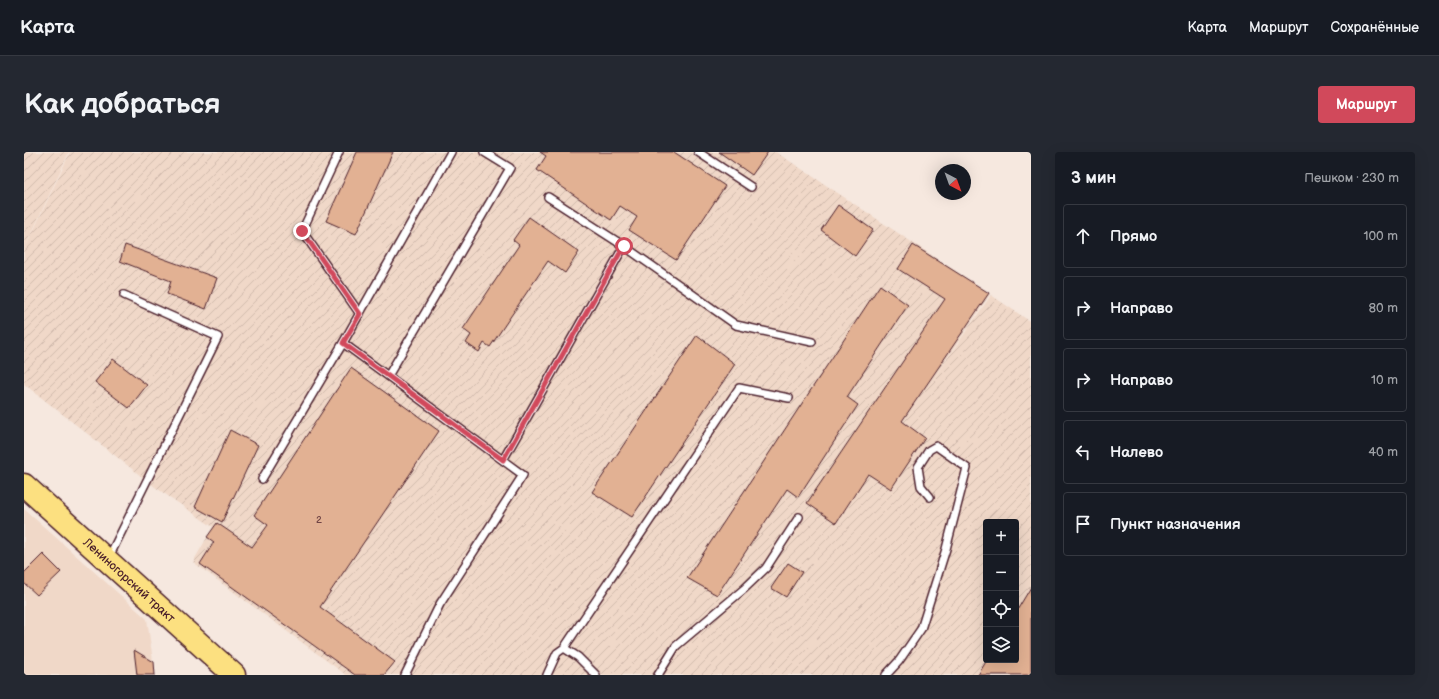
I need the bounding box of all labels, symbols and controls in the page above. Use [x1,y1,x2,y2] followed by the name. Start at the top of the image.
[20,16,74,39] text: Карта
[1188,19,1227,36] text: Карта
[1249,19,1309,36] text: Маршрут
[1331,19,1419,36] text: Сохранённые
[1318,86,1415,123] button: Маршрут
[24,88,221,121] text: Как добраться
[935,164,971,200] north arrow
[1071,168,1116,188] text: 3 мин
[1304,170,1399,186] text: Пешком · 230 m
[293,222,311,240] route end
[1072,225,1094,247] icon: ahead
[1110,227,1157,246] text: Прямо
[1363,228,1398,244] text: 100 m
[615,237,633,255] route start
[1072,297,1094,319] icon: right
[1110,299,1173,318] text: Направо
[1369,300,1398,316] text: 80 m
[1072,369,1094,391] icon: right
[1110,371,1173,390] text: Направо
[1371,372,1398,388] text: 10 m
[1072,441,1094,463] icon: left
[1110,443,1163,462] text: Налево
[1368,444,1398,460] text: 40 m
[1072,513,1094,535] icon: arrive
[316,514,322,526] house number: 2
[1110,515,1241,534] text: Пункт назначения
[983,519,1019,663] map controls
[983,519,1019,555] button: +
[79,535,178,626] street label: Лениногорский тракт
[983,555,1019,591] button: −
[983,591,1019,627] button: locate
[983,627,1019,663] button: layers

